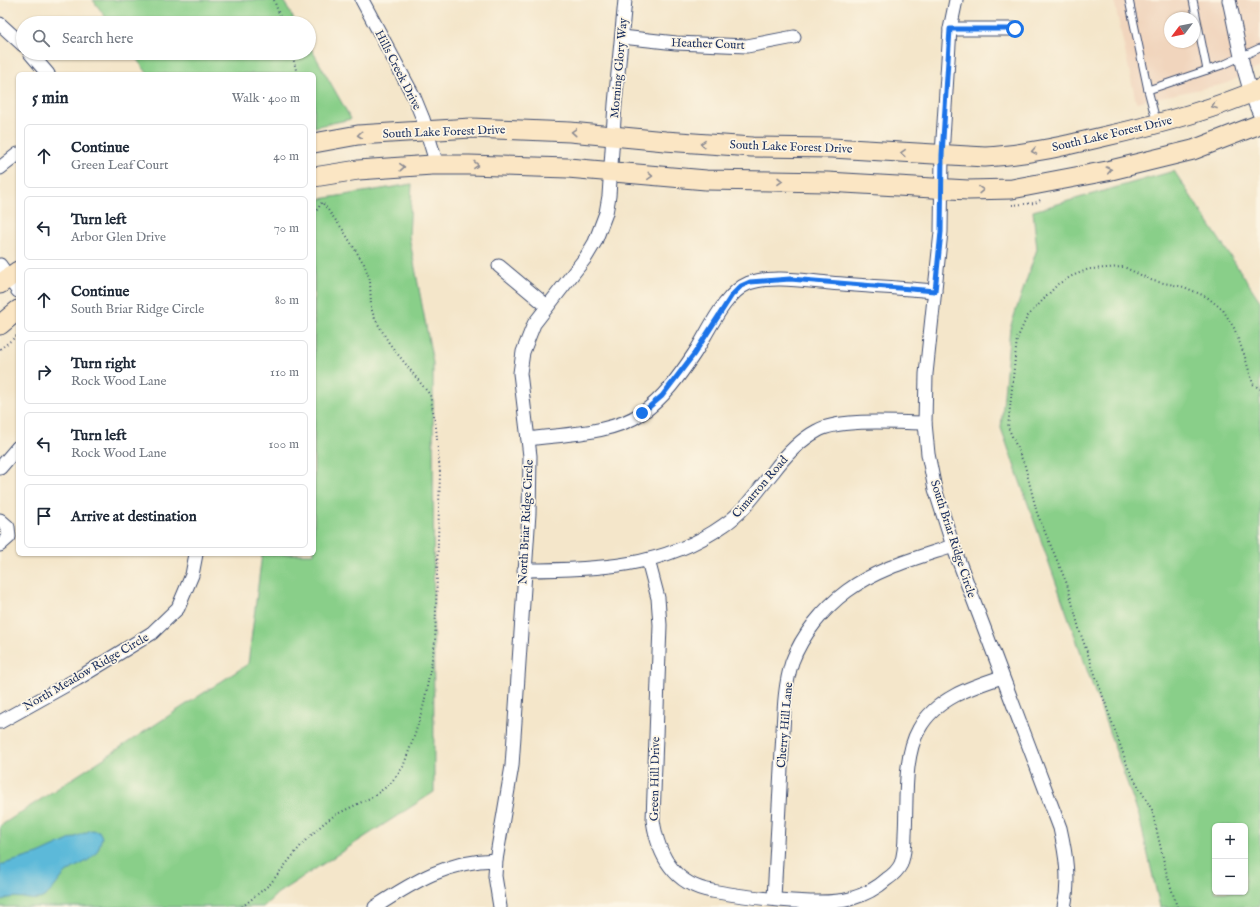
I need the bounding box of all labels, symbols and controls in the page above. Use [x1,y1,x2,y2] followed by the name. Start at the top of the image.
[1164,12,1200,48] north arrow
[16,16,316,60] search box
[607,17,631,119] street label: Morning Glory Way
[1006,20,1024,38] route start
[30,27,52,49] icon: search
[371,27,425,113] street label: Hills Creek Drive
[62,29,133,48] text: Search here
[671,35,745,53] street label: Heather Court
[32,88,69,109] text: 5 min
[232,90,300,107] text: Walk · 400 m
[1211,101,1218,110] one-way arrow
[1050,113,1174,155] street label: South Lake Forest Drive
[382,122,506,142] street label: South Lake Forest Drive
[571,128,577,137] one-way arrow
[357,130,363,139] one-way arrow
[729,137,853,157] street label: South Lake Forest Drive
[71,138,129,157] text: Continue
[700,139,706,148] one-way arrow
[33,145,55,167] icon: ahead
[1031,146,1037,155] one-way arrow
[273,148,299,165] text: 40 m
[900,149,906,158] one-way arrow
[71,157,169,174] text: Green Leaf Court
[473,161,479,169] one-way arrow
[399,162,405,171] one-way arrow
[1106,167,1112,175] one-way arrow
[647,171,653,180] one-way arrow
[777,177,783,185] one-way arrow
[978,185,984,194] one-way arrow
[71,210,127,229] text: Turn left
[33,217,55,239] icon: left
[274,220,299,237] text: 70 m
[71,229,166,246] text: Arbor Glen Drive
[71,282,129,301] text: Continue
[33,289,55,311] icon: ahead
[275,292,299,309] text: 80 m
[71,301,204,318] text: South Briar Ridge Circle
[71,354,136,373] text: Turn right
[33,361,55,383] icon: right
[270,364,299,381] text: 110 m
[71,373,166,390] text: Rock Wood Lane
[633,404,651,422] route end
[71,426,127,445] text: Turn left
[33,433,55,455] icon: left
[269,436,299,453] text: 100 m
[71,445,166,462] text: Rock Wood Lane
[729,452,791,521] street label: Cimarron Road
[515,459,537,585] street label: North Briar Ridge Circle
[927,478,979,600] street label: South Briar Ridge Circle
[33,505,55,527] icon: arrive
[71,507,197,526] text: Arrive at destination
[21,630,152,714] street label: North Meadow Ridge Circle
[774,681,796,769] street label: Cherry Hill Lane
[647,736,663,821] street label: Green Hill Drive
[1212,823,1248,895] map controls
[1212,823,1248,859] button: +
[1212,859,1248,895] button: −

